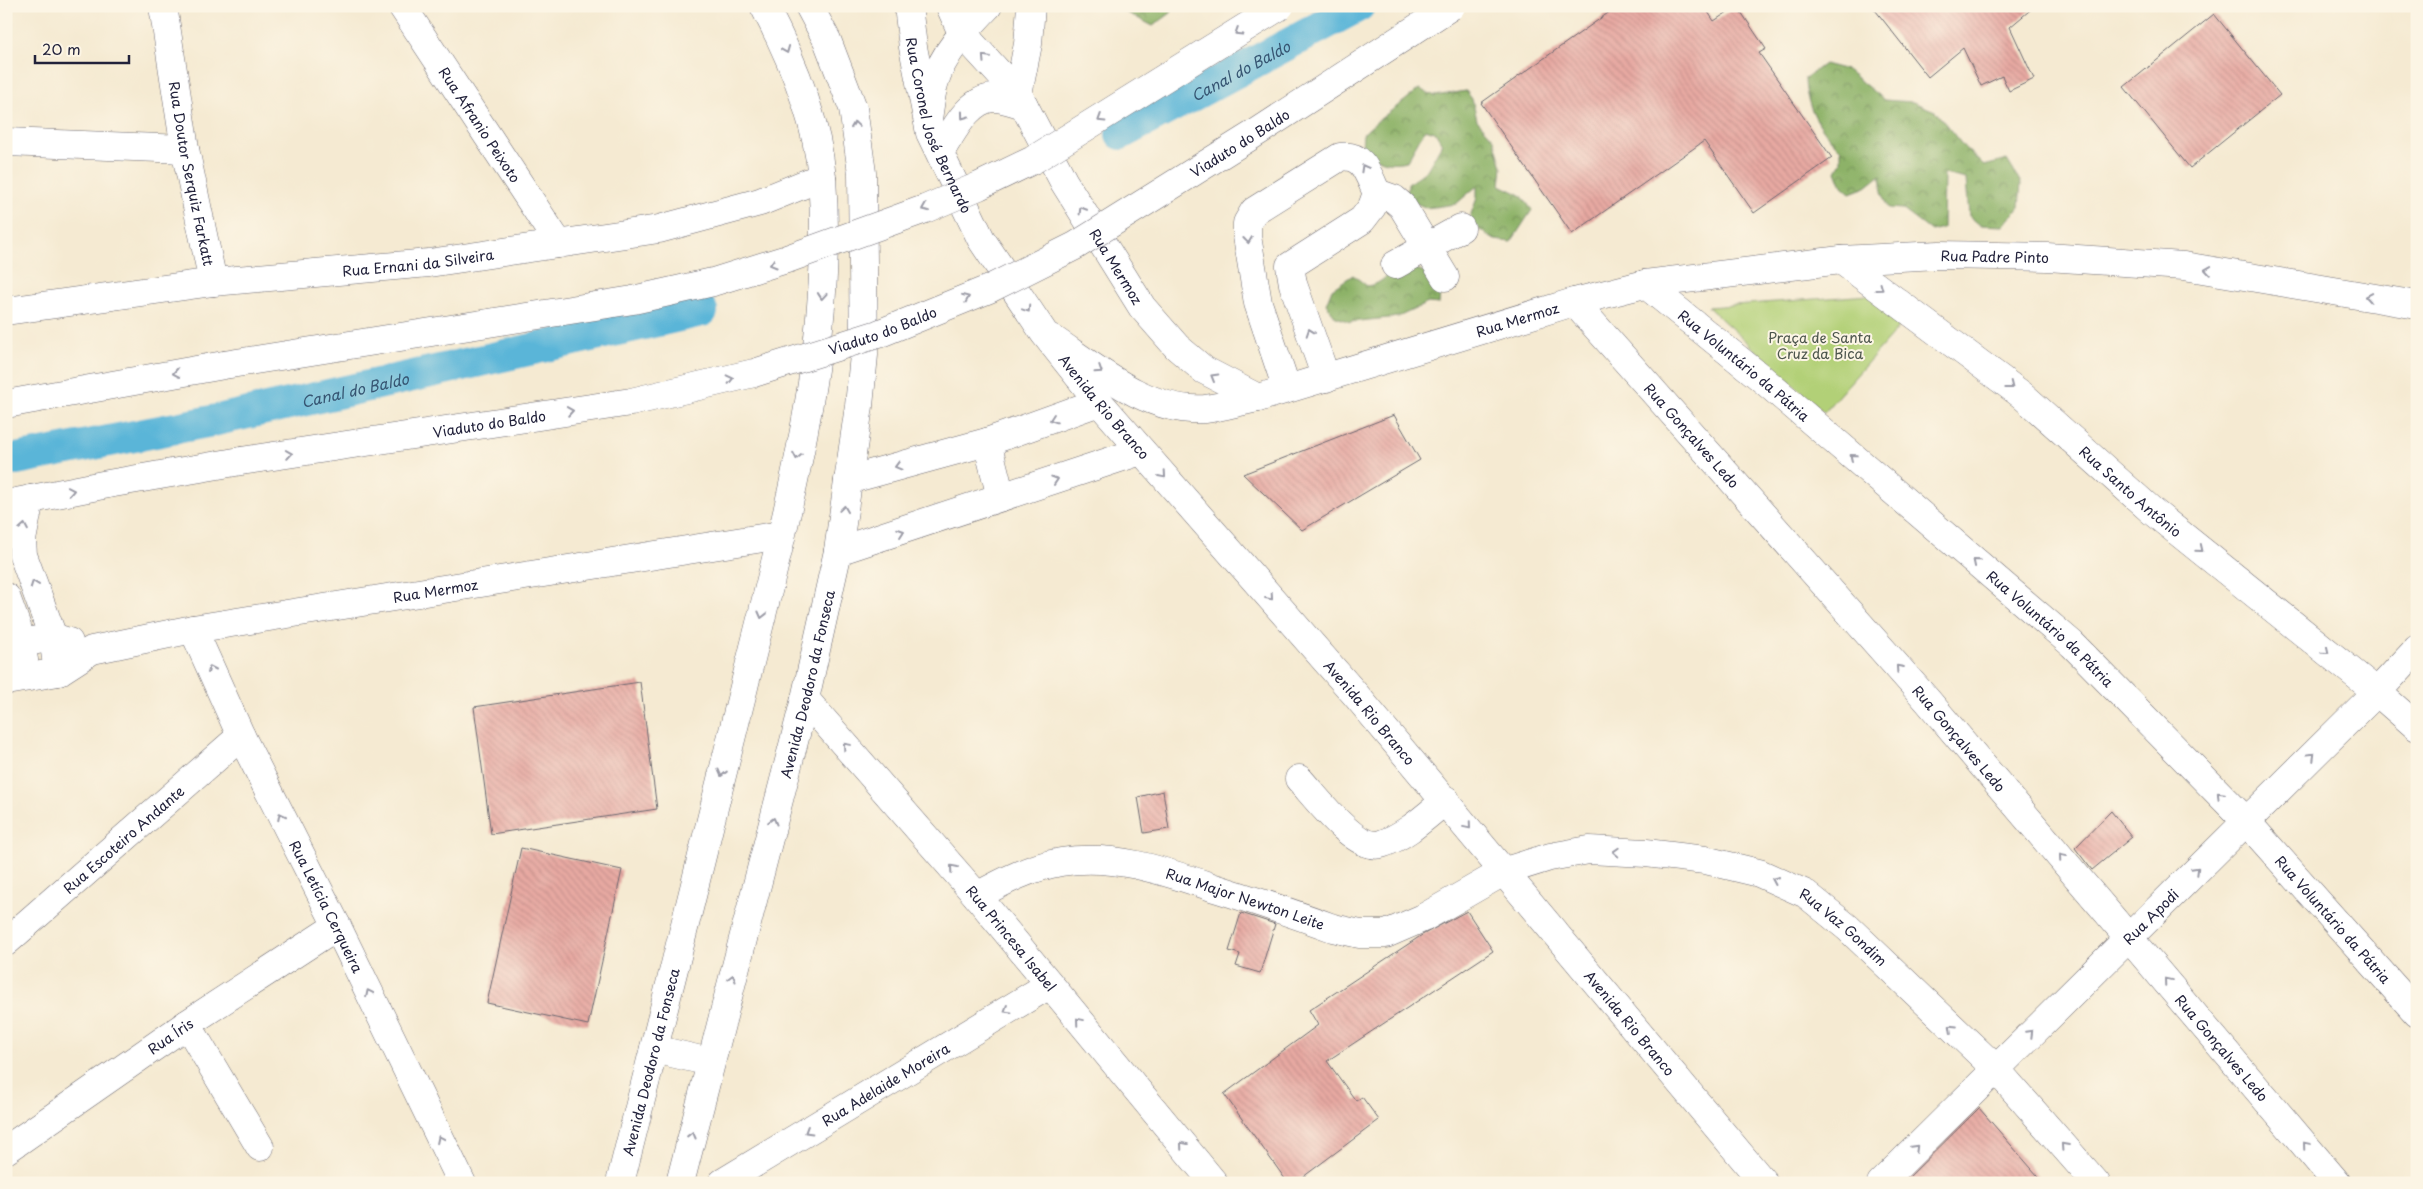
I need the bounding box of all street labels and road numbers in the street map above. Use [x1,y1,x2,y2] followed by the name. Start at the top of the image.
[901,36,978,217] street label: Rua Coronel José Bernardo
[434,62,526,187] street label: Rua Afranio Peixoto
[164,80,220,268] street label: Rua Doutor Serquiz Farkatt
[1186,103,1294,182] street label: Viaduto do Baldo
[1085,224,1148,308] street label: Rua Mermoz
[341,243,496,281] street label: Rua Ernani da Silveira
[1940,245,2049,268] street label: Rua Padre Pinto
[1473,297,1561,342] street label: Rua Mermoz
[825,301,940,360] street label: Viaduto do Baldo
[1674,305,1815,426] street label: Rua Voluntário da Pátria
[1054,350,1155,464] street label: Avenida Rio Branco
[1640,378,1745,492] street label: Rua Gonçalves Ledo
[431,405,547,442] street label: Viaduto do Baldo
[2075,441,2187,542] street label: Rua Santo Antônio
[1982,565,2119,692] street label: Rua Voluntário da Pátria
[392,573,479,607] street label: Rua Mermoz
[775,588,840,780] street label: Avenida Deodoro da Fonseca
[1319,655,1421,769] street label: Avenida Rio Branco
[1908,680,2011,796] street label: Rua Gonçalves Ledo
[58,780,189,898] street label: Rua Escoteiro Andante
[285,837,369,976] street label: Rua Letícia Cerqueira
[2271,851,2396,988] street label: Rua Voluntário da Pátria
[1163,862,1328,935] street label: Rua Major Newton Leite
[962,880,1062,996] street label: Rua Princesa Isabel
[1797,882,1892,971] street label: Rua Vaz Gondim
[2118,884,2183,949] street label: Rua Apodi
[617,966,684,1158] street label: Avenida Deodoro da Fonseca
[1580,966,1680,1080] street label: Avenida Rio Branco
[2171,990,2274,1106] street label: Rua Gonçalves Ledo
[143,1012,197,1059] street label: Rua Íris
[817,1037,953,1131] street label: Rua Adelaide Moreira

